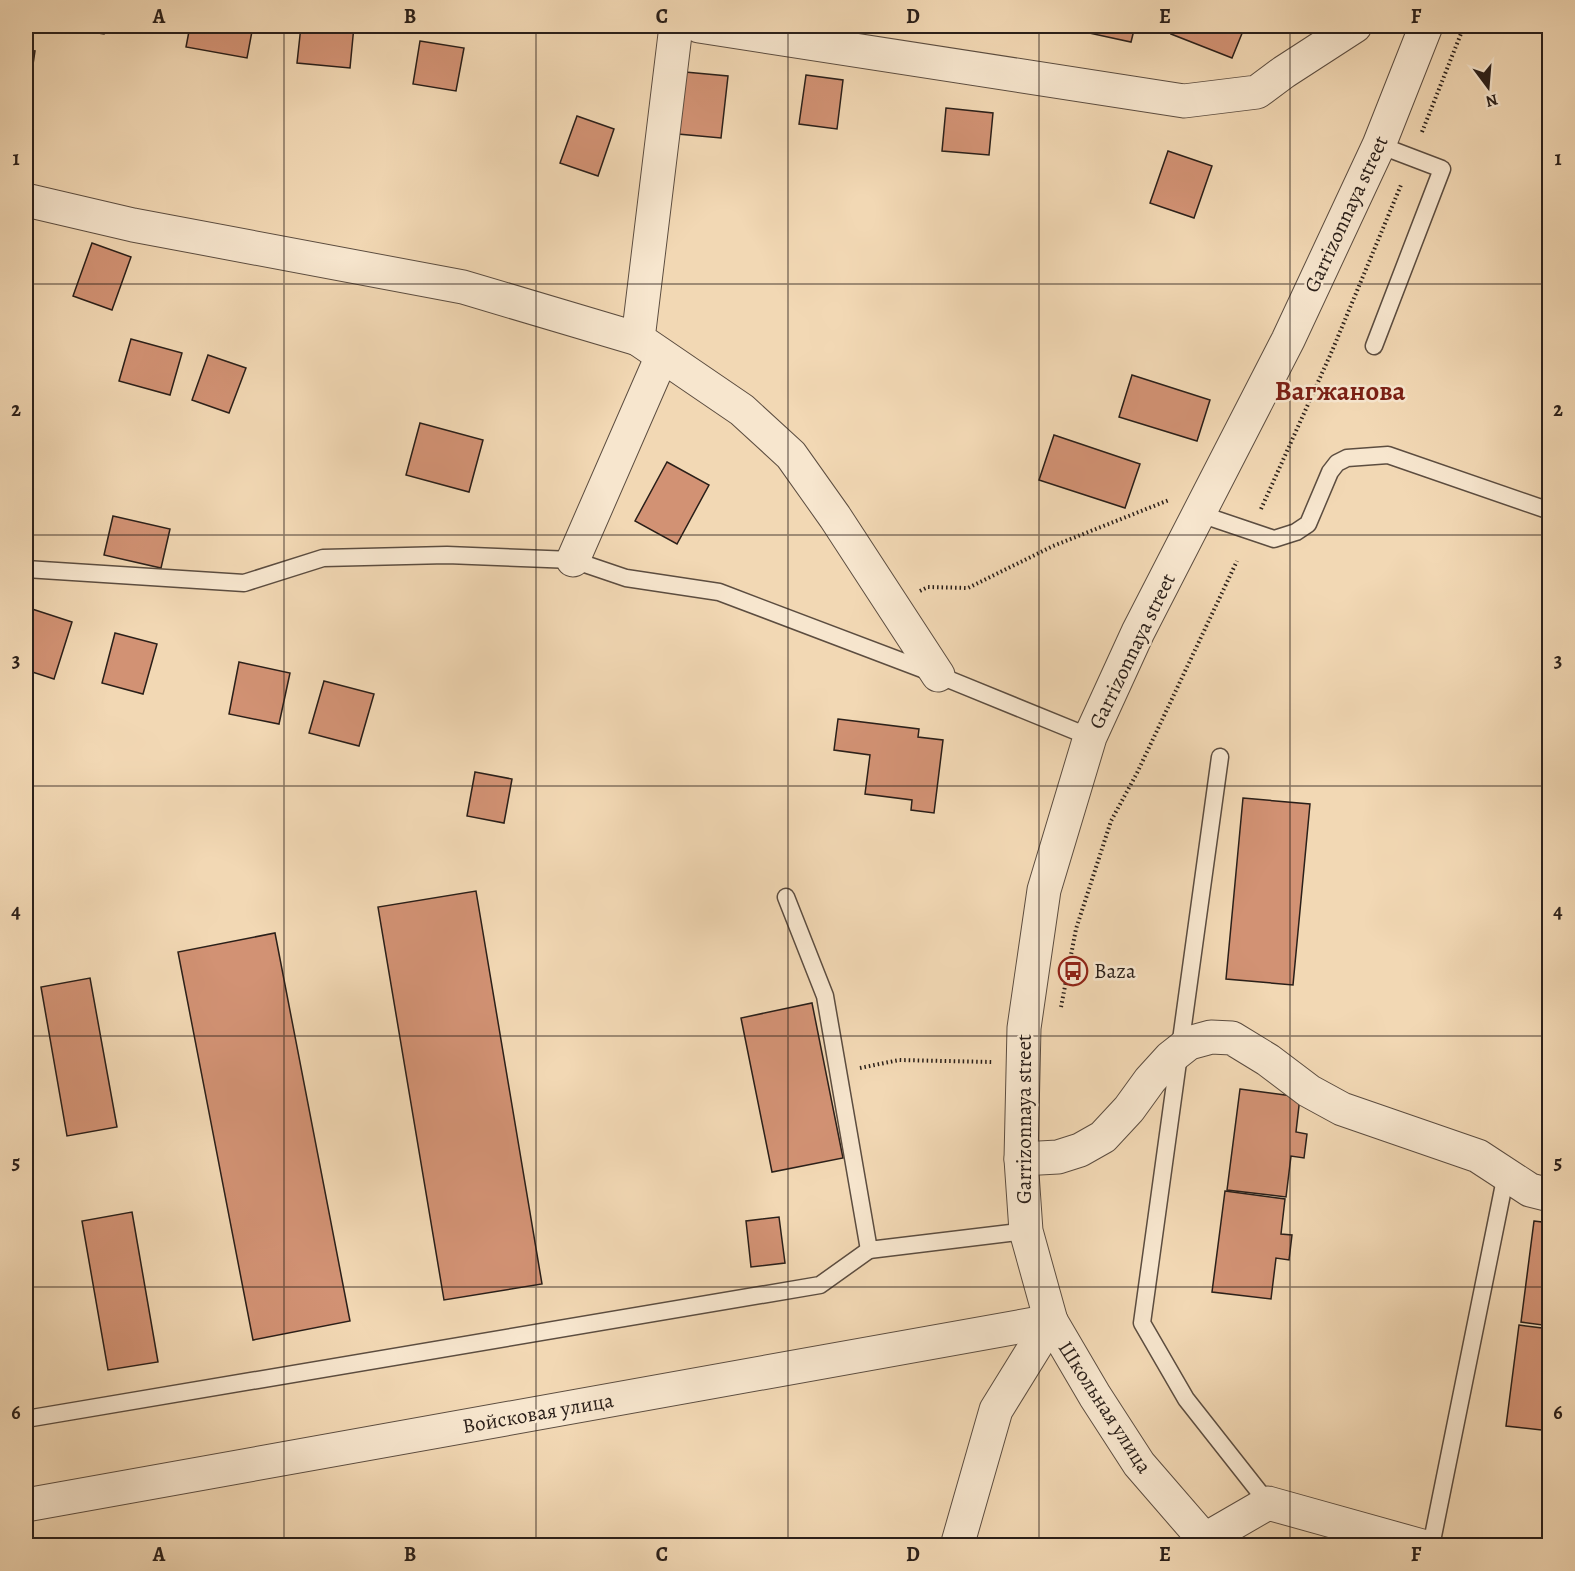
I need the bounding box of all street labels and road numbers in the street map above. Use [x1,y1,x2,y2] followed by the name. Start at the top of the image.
[1297,131,1395,297] street label: Garrizonnaya street
[1082,568,1182,734] street label: Garrizonnaya street
[1010,1034,1038,1204] street label: Garrizonnaya street
[1052,1335,1158,1479] street label: Школьная улица
[460,1386,616,1440] street label: Войсковая улица

